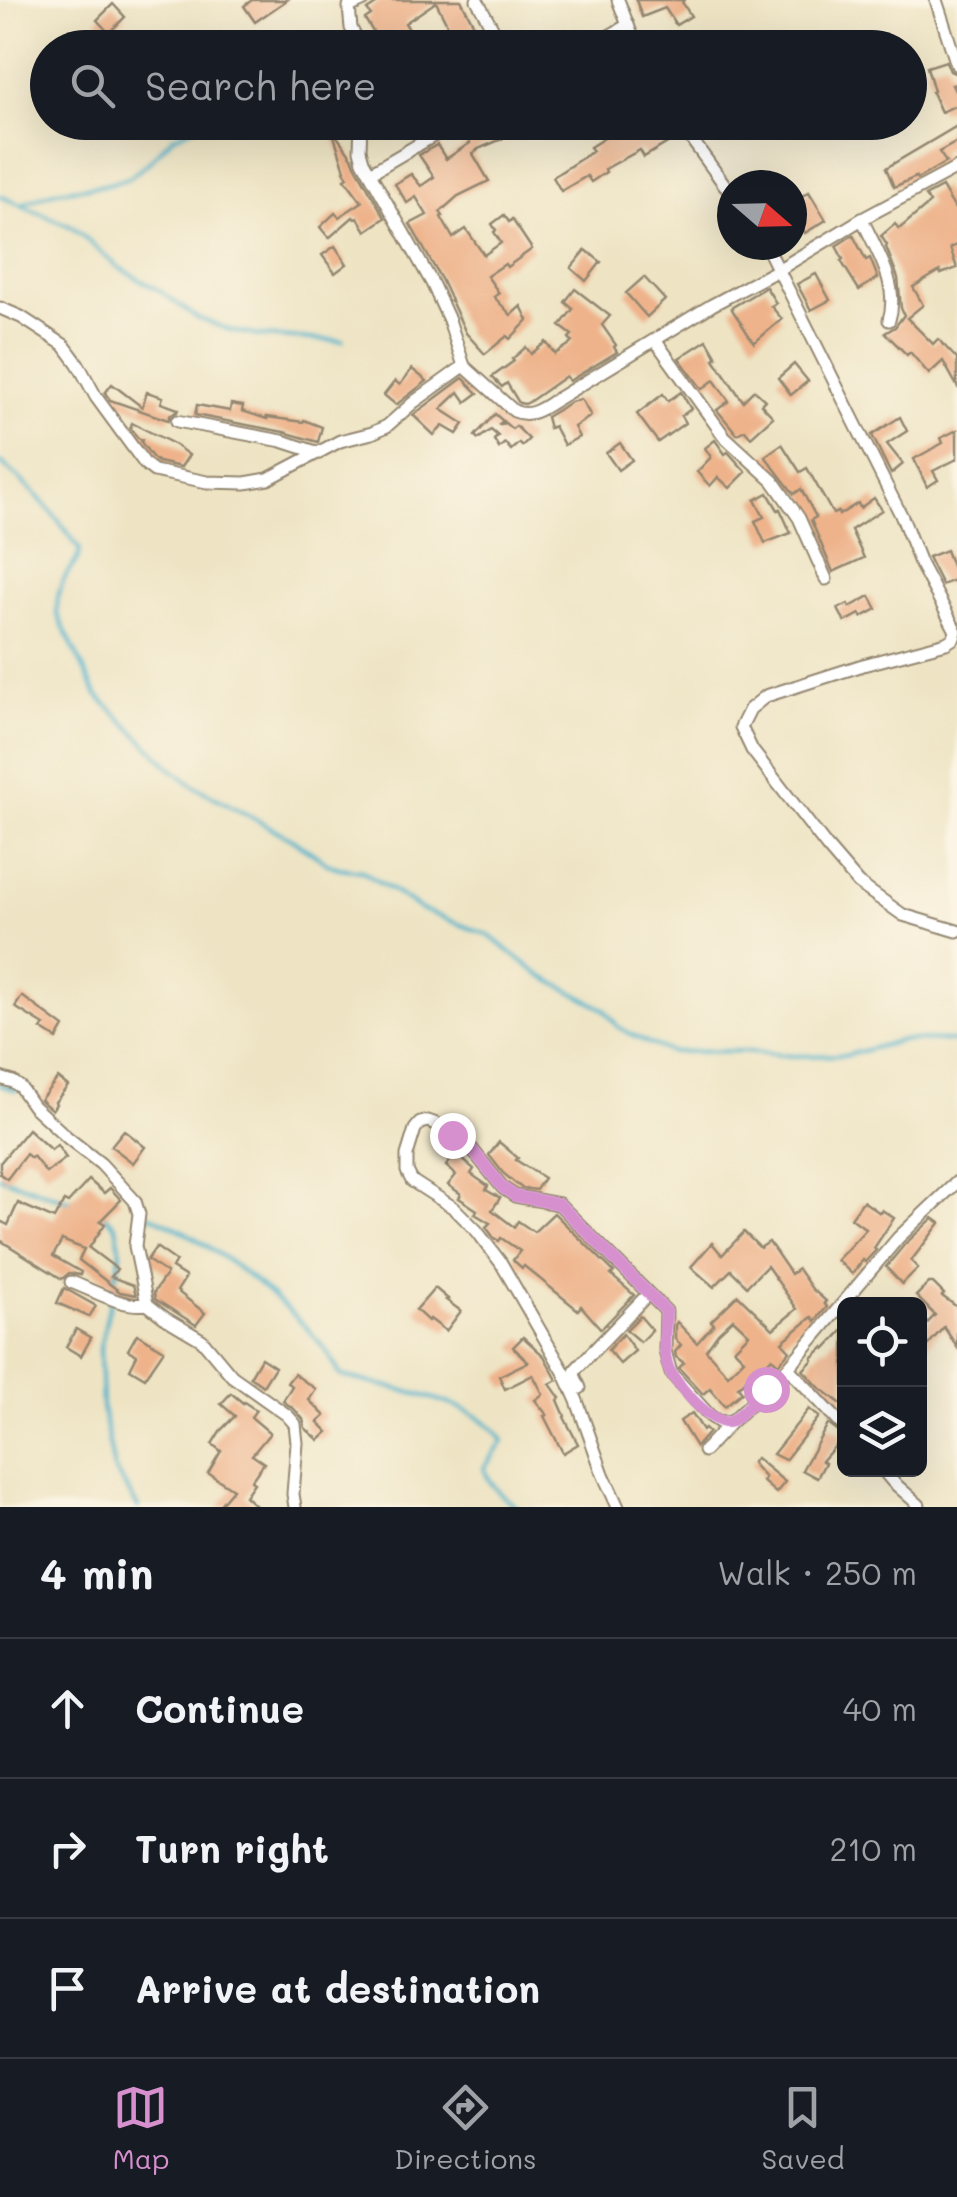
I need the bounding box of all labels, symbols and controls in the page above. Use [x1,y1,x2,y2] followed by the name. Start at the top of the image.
[30,30,927,140] search box
[65,58,120,113] icon: search
[145,60,376,110] text: Search here
[717,170,807,260] north arrow
[430,1113,476,1159] route end
[837,1297,927,1477] map controls
[837,1297,927,1387] button: locate
[744,1367,790,1413] route start
[837,1387,927,1477] button: layers
[40,1545,153,1600] text: 4 min
[718,1551,917,1593] text: Walk · 250 m
[40,1681,95,1736] icon: ahead
[135,1683,304,1733] text: Continue
[843,1687,917,1729] text: 40 m
[40,1821,95,1876] icon: right
[135,1823,329,1873] text: Turn right
[829,1827,917,1869] text: 210 m
[40,1961,95,2016] icon: arrive
[135,1963,540,2013] text: Arrive at destination
[112,2080,169,2176] tab: Map
[394,2080,537,2176] tab: Directions
[761,2080,845,2176] tab: Saved

